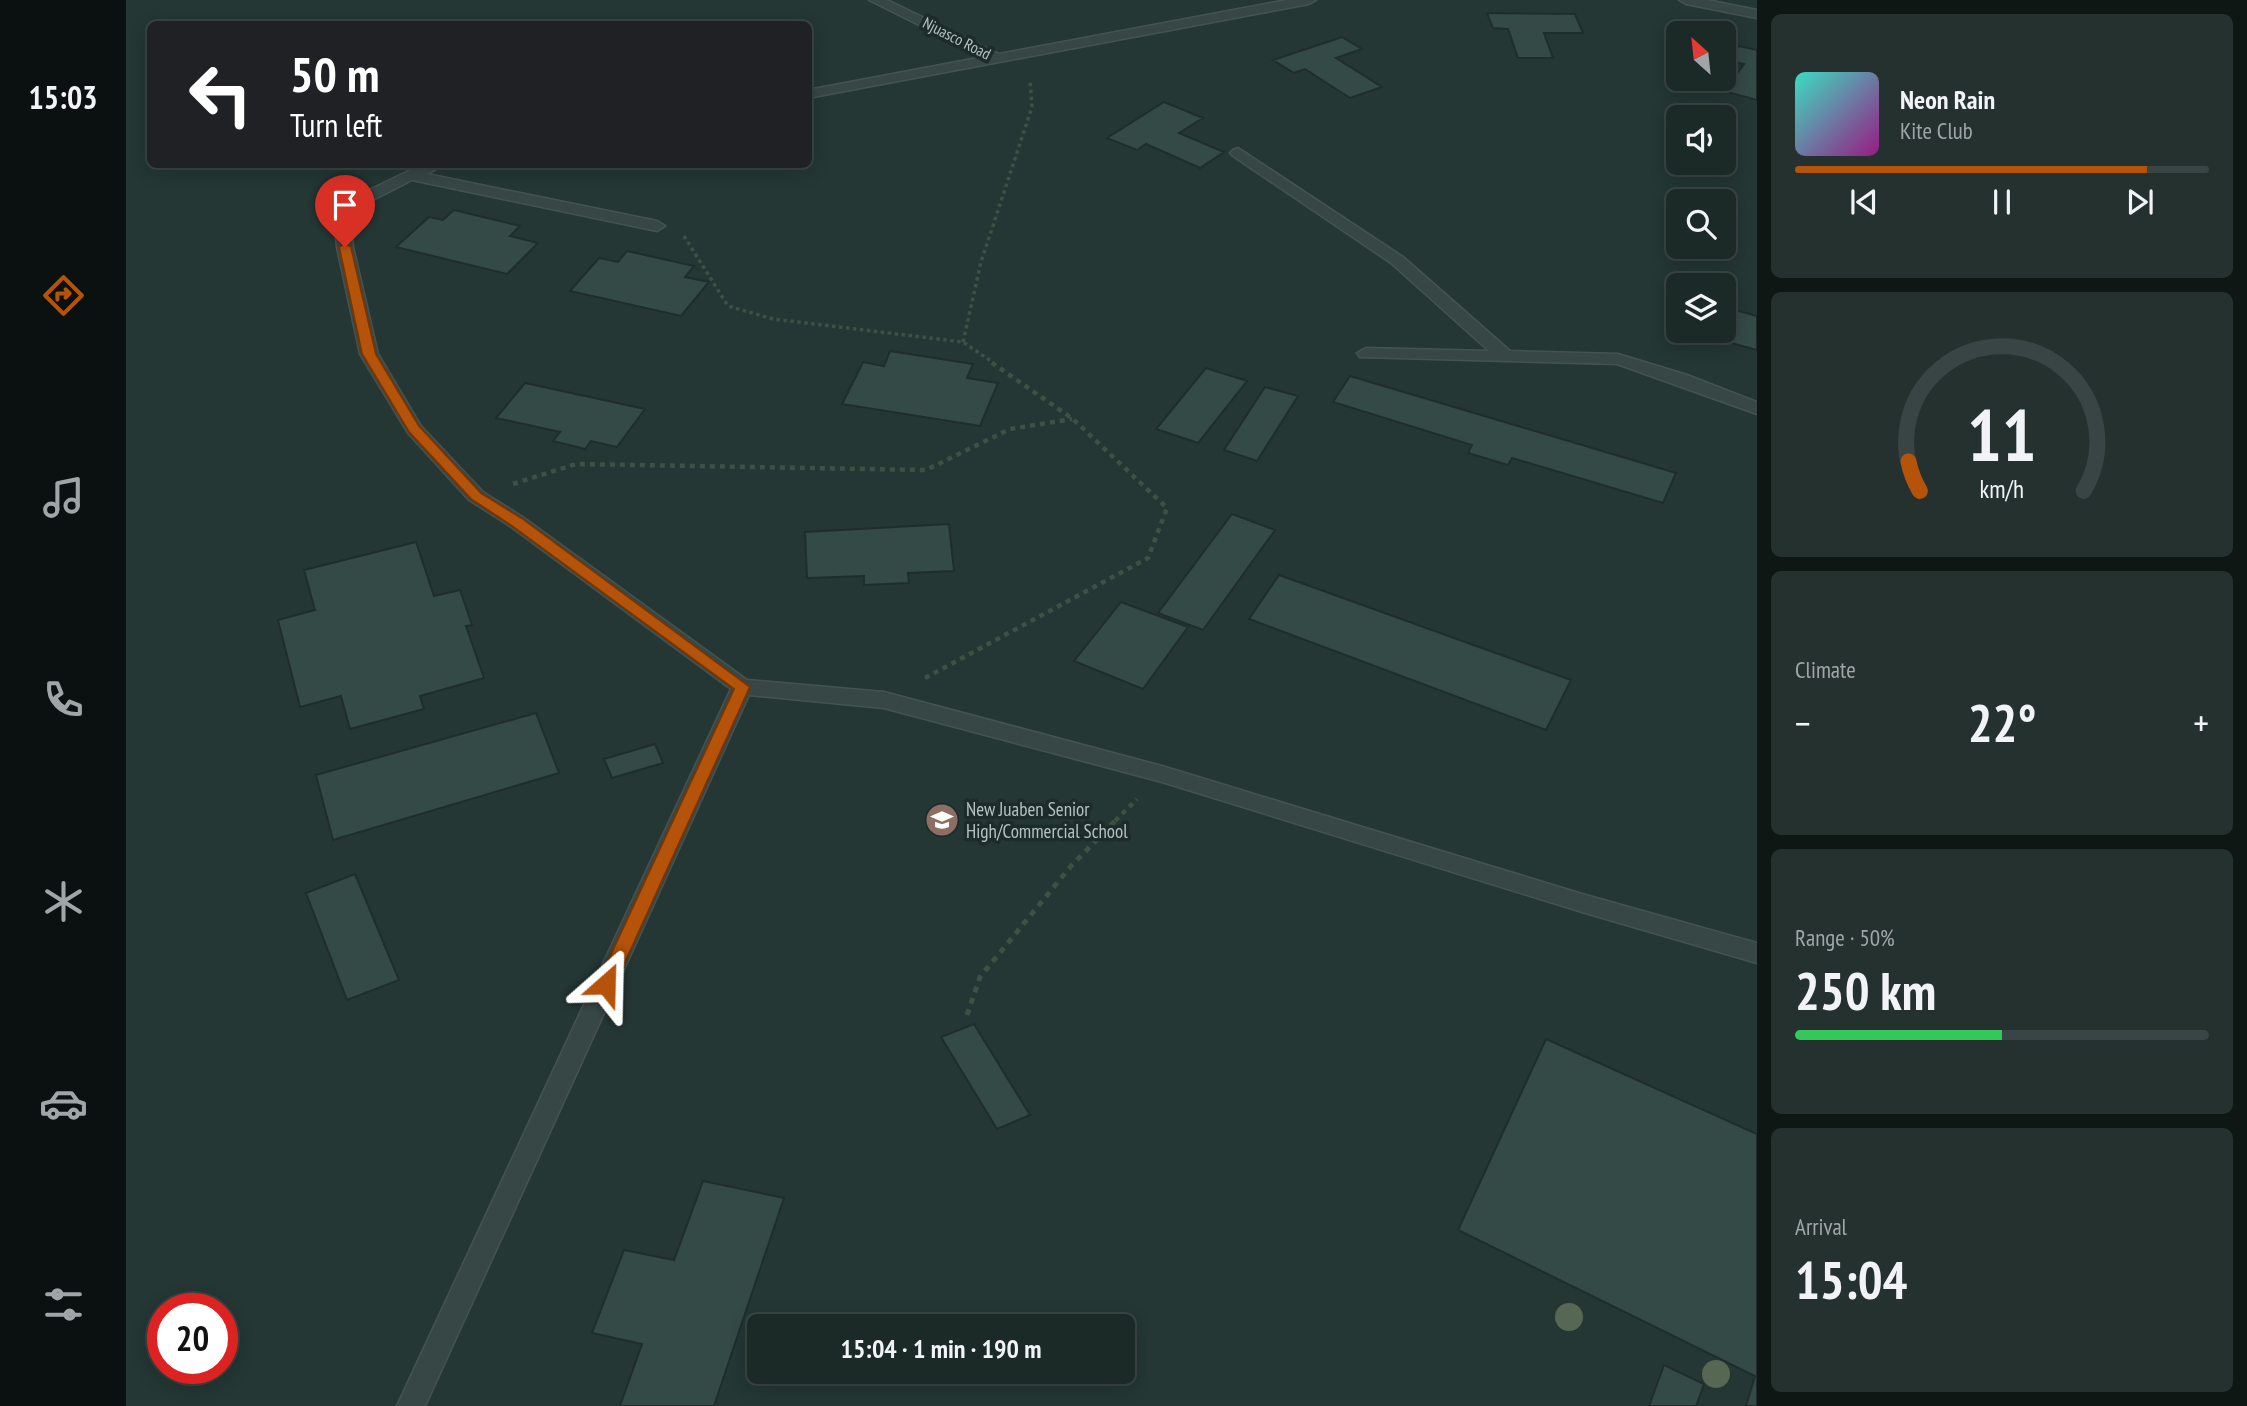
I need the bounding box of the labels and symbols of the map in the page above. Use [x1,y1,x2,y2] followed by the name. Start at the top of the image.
[920,12,994,64] street label: Njuasco Road
[1666,21,1736,91] north arrow
[315,175,375,247] pin
[966,797,1128,843] place label: New Juaben Senior High/Commercial School
[923,801,961,839] school or university icon: New Juaben Senior High/Commercial School
[569,947,643,1021] position arrow
[147,1293,238,1384] speed limit sign: 20

